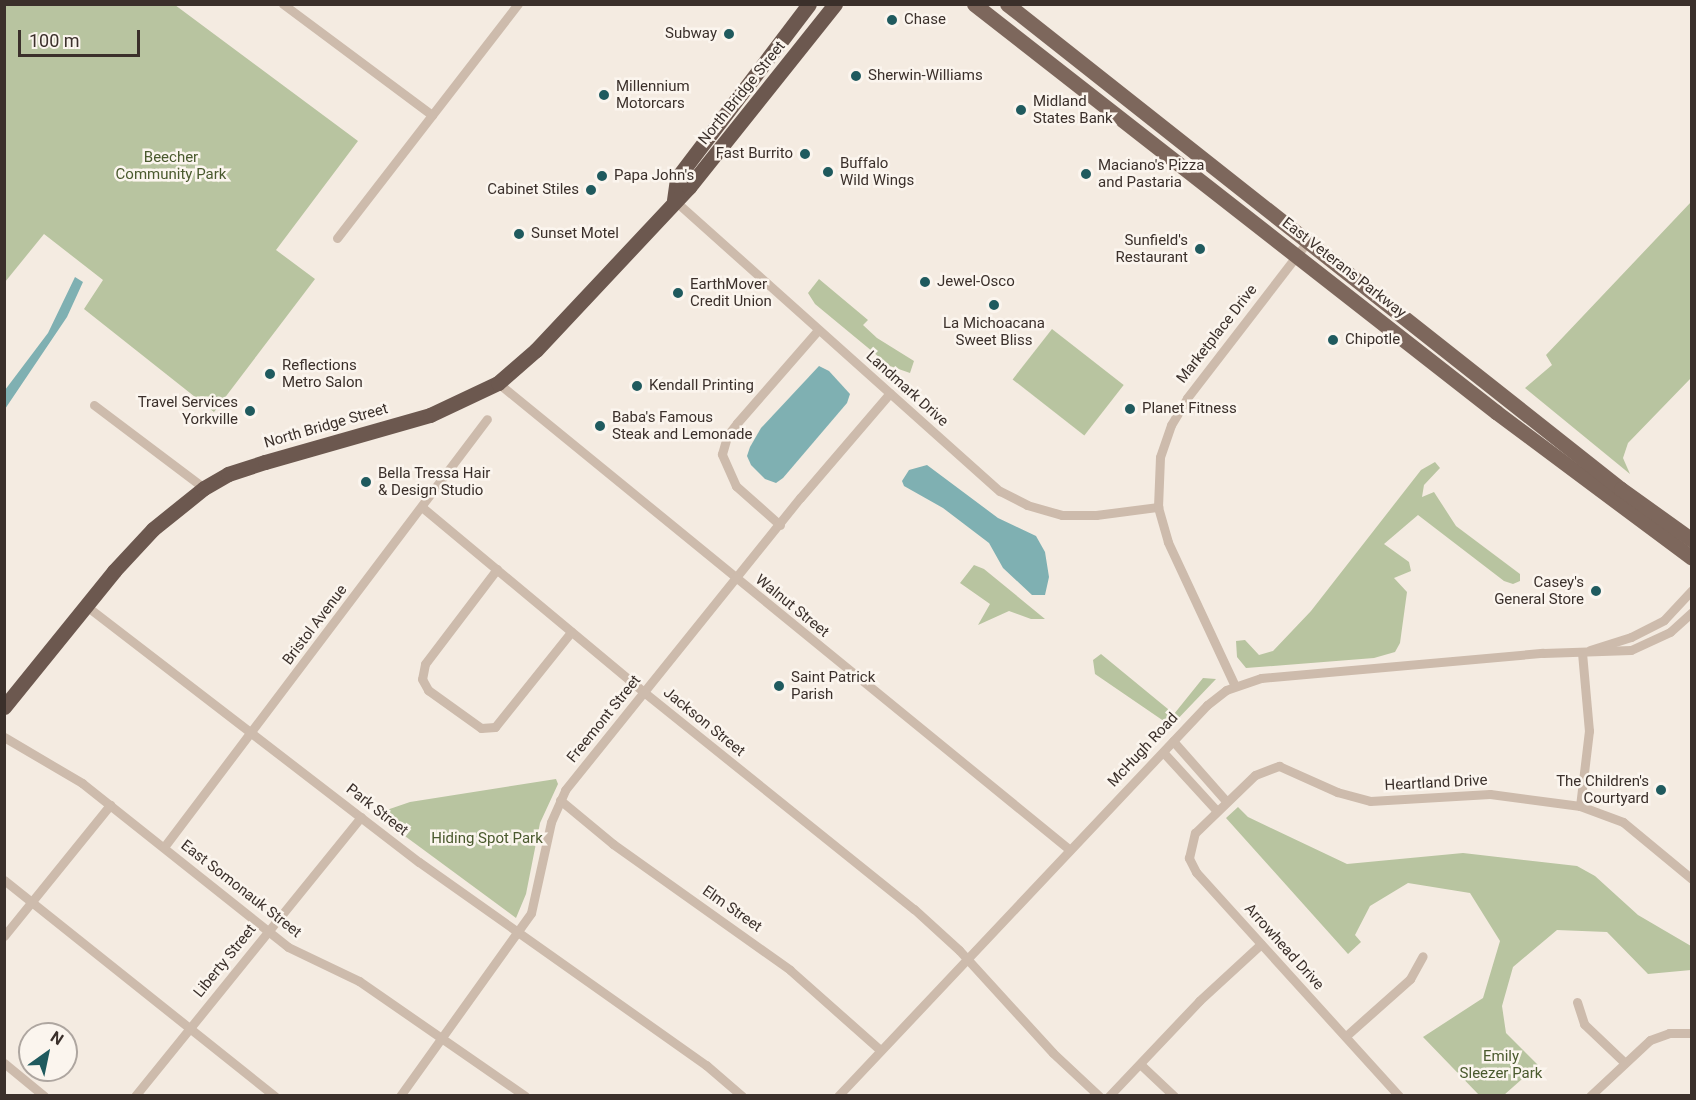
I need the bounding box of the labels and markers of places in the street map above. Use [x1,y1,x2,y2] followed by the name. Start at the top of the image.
[904,11,946,29] place label: Chase
[885,13,899,27] marker: Chase
[665,25,717,43] place label: Subway
[722,27,736,41] marker: Subway
[868,67,983,85] place label: Sherwin-Williams
[849,69,863,83] marker: Sherwin-Williams
[616,77,690,112] place label: Millennium Motorcars
[597,88,611,102] marker: Millennium Motorcars
[1033,92,1113,127] place label: Midland States Bank
[1014,103,1028,117] marker: Midland States Bank
[716,145,793,163] place label: Fast Burrito
[798,147,812,161] marker: Fast Burrito
[840,154,914,189] place label: Buffalo Wild Wings
[1098,156,1204,191] place label: Maciano's Pizza and Pastaria
[821,165,835,179] marker: Buffalo Wild Wings
[614,167,694,185] place label: Papa John's
[1079,167,1093,181] marker: Maciano's Pizza and Pastaria
[595,169,609,183] marker: Papa John's
[487,181,579,199] place label: Cabinet Stiles
[584,183,598,197] marker: Cabinet Stiles
[531,225,619,243] place label: Sunset Motel
[512,227,526,241] marker: Sunset Motel
[1116,231,1188,266] place label: Sunfield's Restaurant
[1193,242,1207,256] marker: Sunfield's Restaurant
[937,273,1015,291] place label: Jewel-Osco
[690,275,772,310] place label: EarthMover Credit Union
[918,275,932,289] marker: Jewel-Osco
[671,286,685,300] marker: EarthMover Credit Union
[987,298,1001,312] marker: La Michoacana Sweet Bliss
[943,314,1045,349] place label: La Michoacana Sweet Bliss
[1345,331,1400,349] place label: Chipotle
[1326,333,1340,347] marker: Chipotle
[282,356,363,391] place label: Reflections Metro Salon
[263,367,277,381] marker: Reflections Metro Salon
[649,377,754,395] place label: Kendall Printing
[630,379,644,393] marker: Kendall Printing
[138,393,238,428] place label: Travel Services Yorkville
[1142,400,1237,418] place label: Planet Fitness
[1123,402,1137,416] marker: Planet Fitness
[243,404,257,418] marker: Travel Services Yorkville
[612,408,752,443] place label: Baba's Famous Steak and Lemonade
[593,419,607,433] marker: Baba's Famous Steak and Lemonade
[378,464,491,499] place label: Bella Tressa Hair & Design Studio
[359,475,373,489] marker: Bella Tressa Hair & Design Studio
[1494,573,1584,608] place label: Casey's General Store
[1589,584,1603,598] marker: Casey's General Store
[791,668,875,703] place label: Saint Patrick Parish
[772,679,786,693] marker: Saint Patrick Parish
[1556,772,1649,807] place label: The Children's Courtyard
[1654,783,1668,797] marker: The Children's Courtyard

